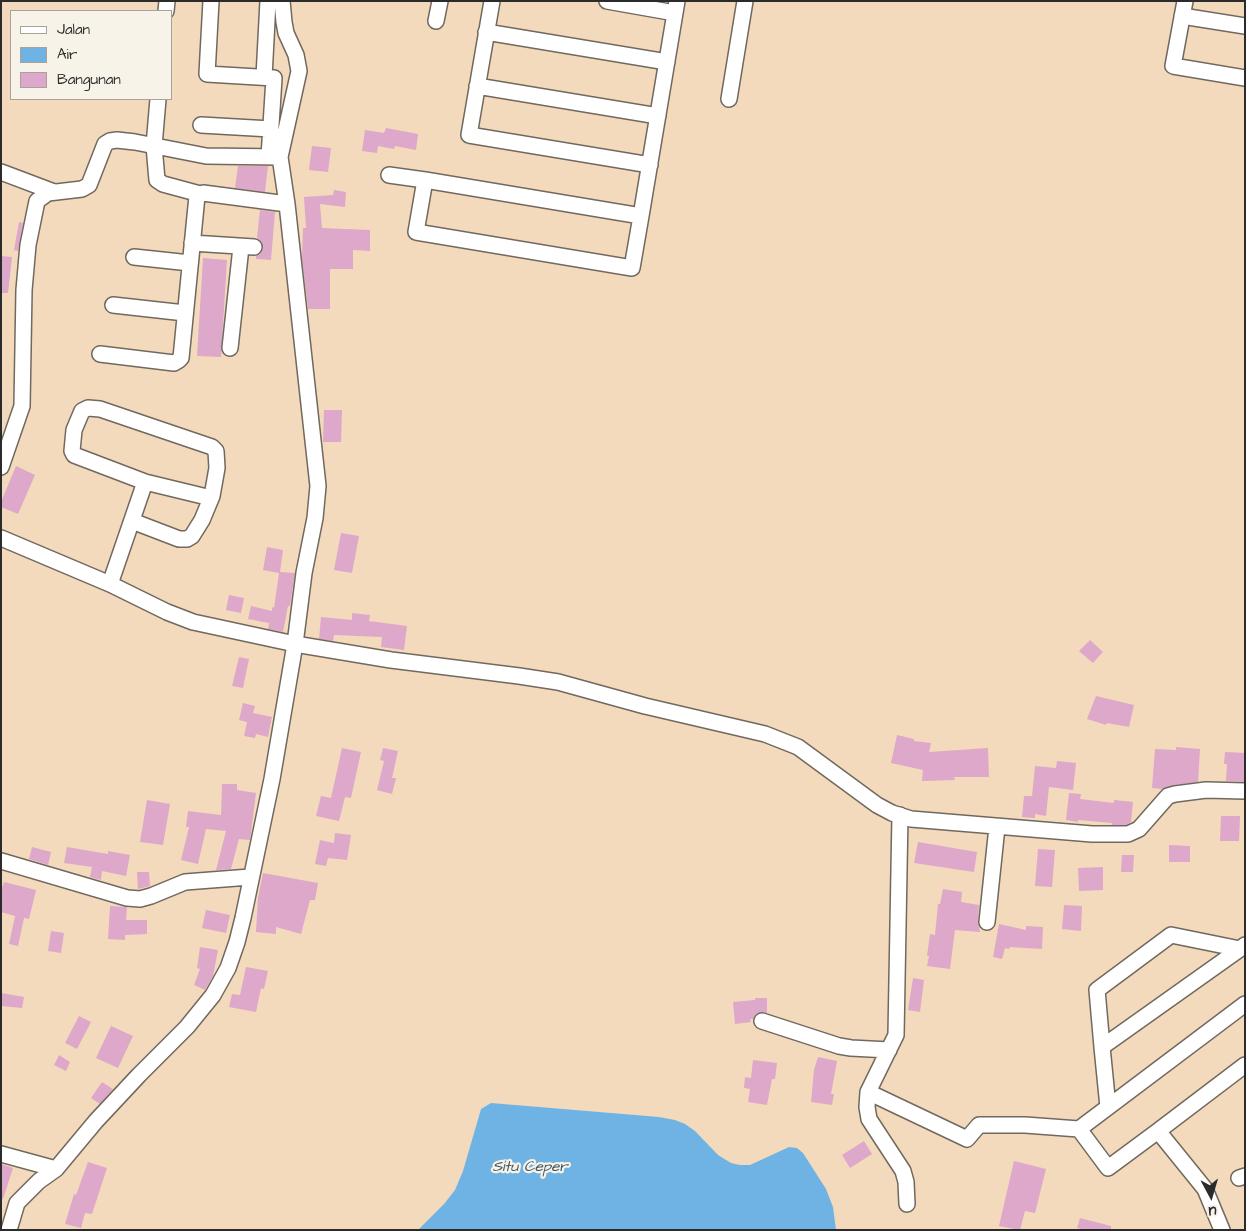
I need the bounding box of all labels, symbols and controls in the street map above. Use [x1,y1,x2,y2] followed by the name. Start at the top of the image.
[10,10,172,100] legend
[57,19,90,40] text: Jalan
[57,44,77,65] text: Air
[57,69,121,90] text: Bangunan
[492,1159,568,1177] water label: Situ Ceper
[1186,1171,1236,1221] north arrow
[1208,1201,1218,1221] text: U

